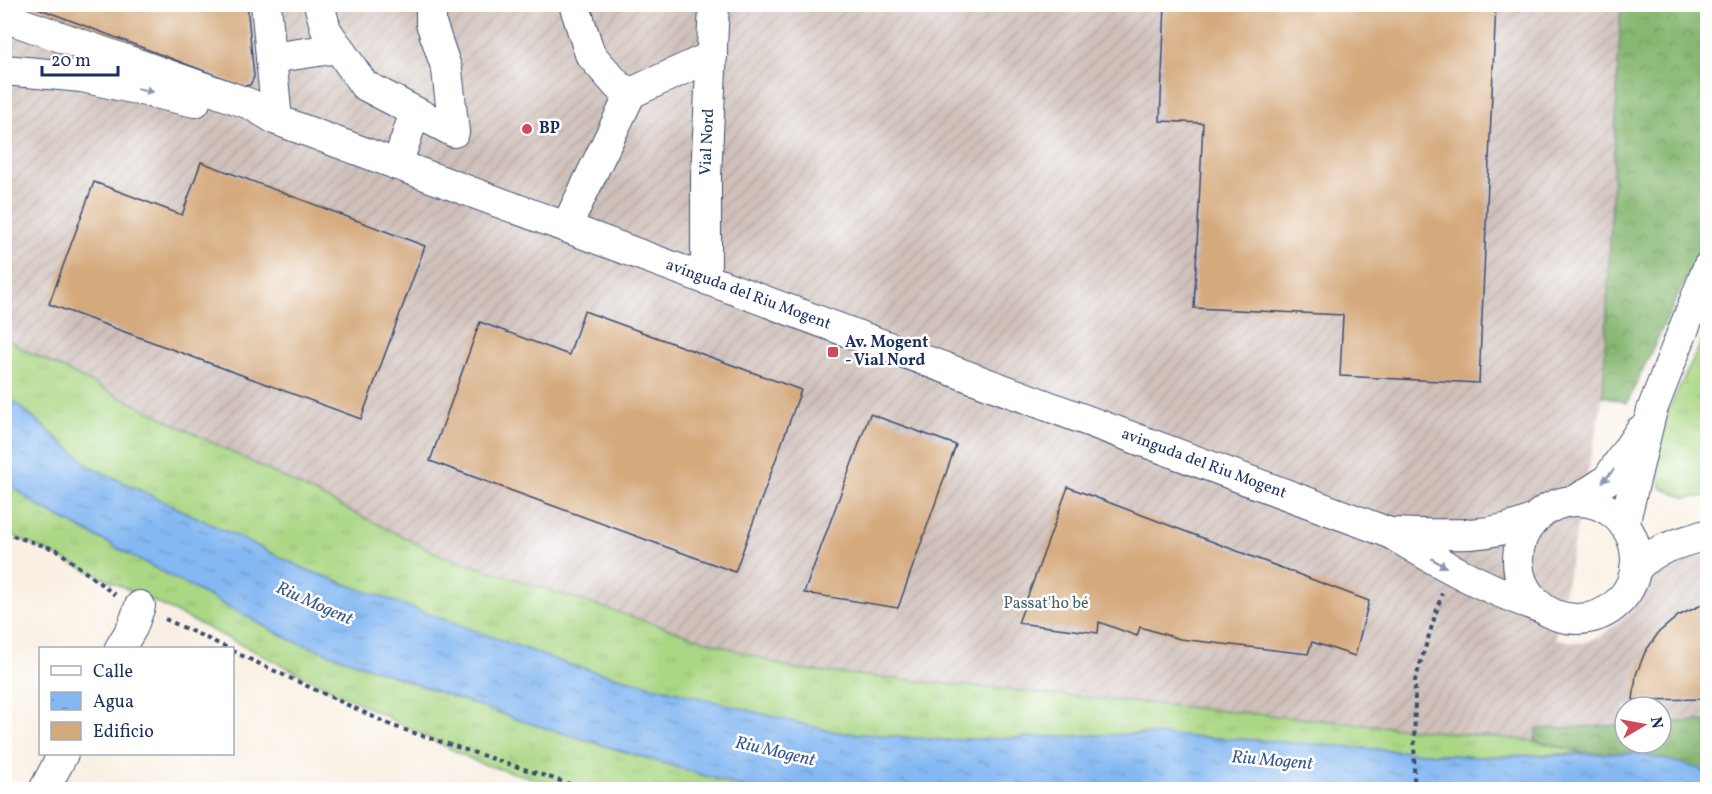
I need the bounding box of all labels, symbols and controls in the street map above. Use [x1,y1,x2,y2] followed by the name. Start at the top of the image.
[42,39,118,77] scale bar
[51,49,91,74] text: 20 m
[136,86,155,95] one-way arrow
[695,108,720,176] street label: Vial Nord
[539,118,560,140] place label: BP
[520,122,534,136] marker: BP
[663,254,834,336] street label: avinguda del Riu Mogent
[845,332,928,372] place label: Av. Mogent - Vial Nord
[826,345,840,359] marker: Av. Mogent - Vial Nord
[1118,423,1290,505] street label: avinguda del Riu Mogent
[1602,468,1615,483] one-way arrow
[1431,558,1448,568] one-way arrow
[272,576,357,632] water label: Riu Mogent
[1003,593,1089,615] park label: Passat'ho bé
[39,647,234,755] legend
[93,660,133,685] text: Calle
[93,690,134,715] text: Agua
[1613,695,1673,755] north arrow
[1644,715,1668,731] text: N
[93,720,154,745] text: Edificio
[732,731,819,774] water label: Riu Mogent
[1230,745,1315,777] water label: Riu Mogent

